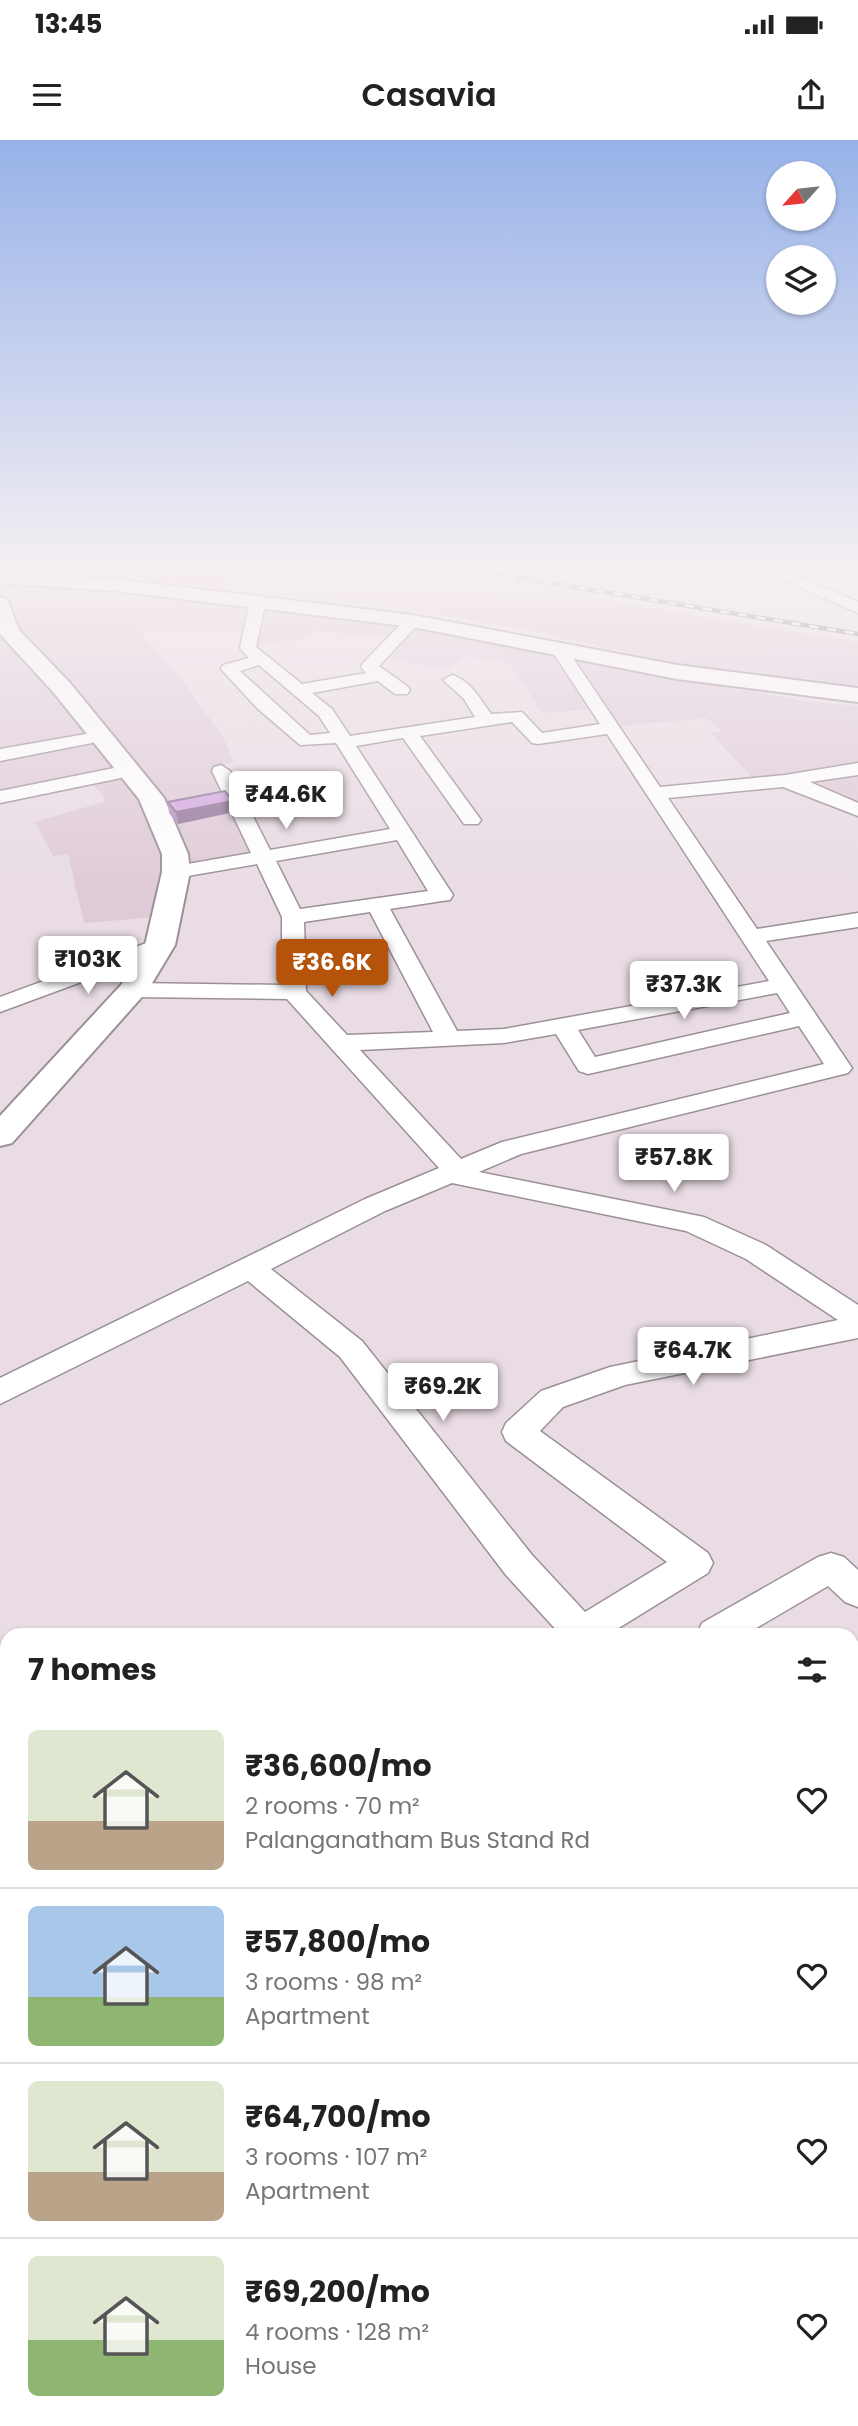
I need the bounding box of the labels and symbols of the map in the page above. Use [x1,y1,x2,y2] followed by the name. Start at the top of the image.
[766,161,836,231] north arrow
[229,772,343,831] pin: ₹44.6K
[39,936,137,996] pin: ₹103K
[275,940,389,999] pin: ₹36.6K
[627,962,741,1021] pin: ₹37.3K
[617,1135,731,1194] pin: ₹57.8K
[636,1328,750,1387] pin: ₹64.7K
[386,1364,500,1423] pin: ₹69.2K

